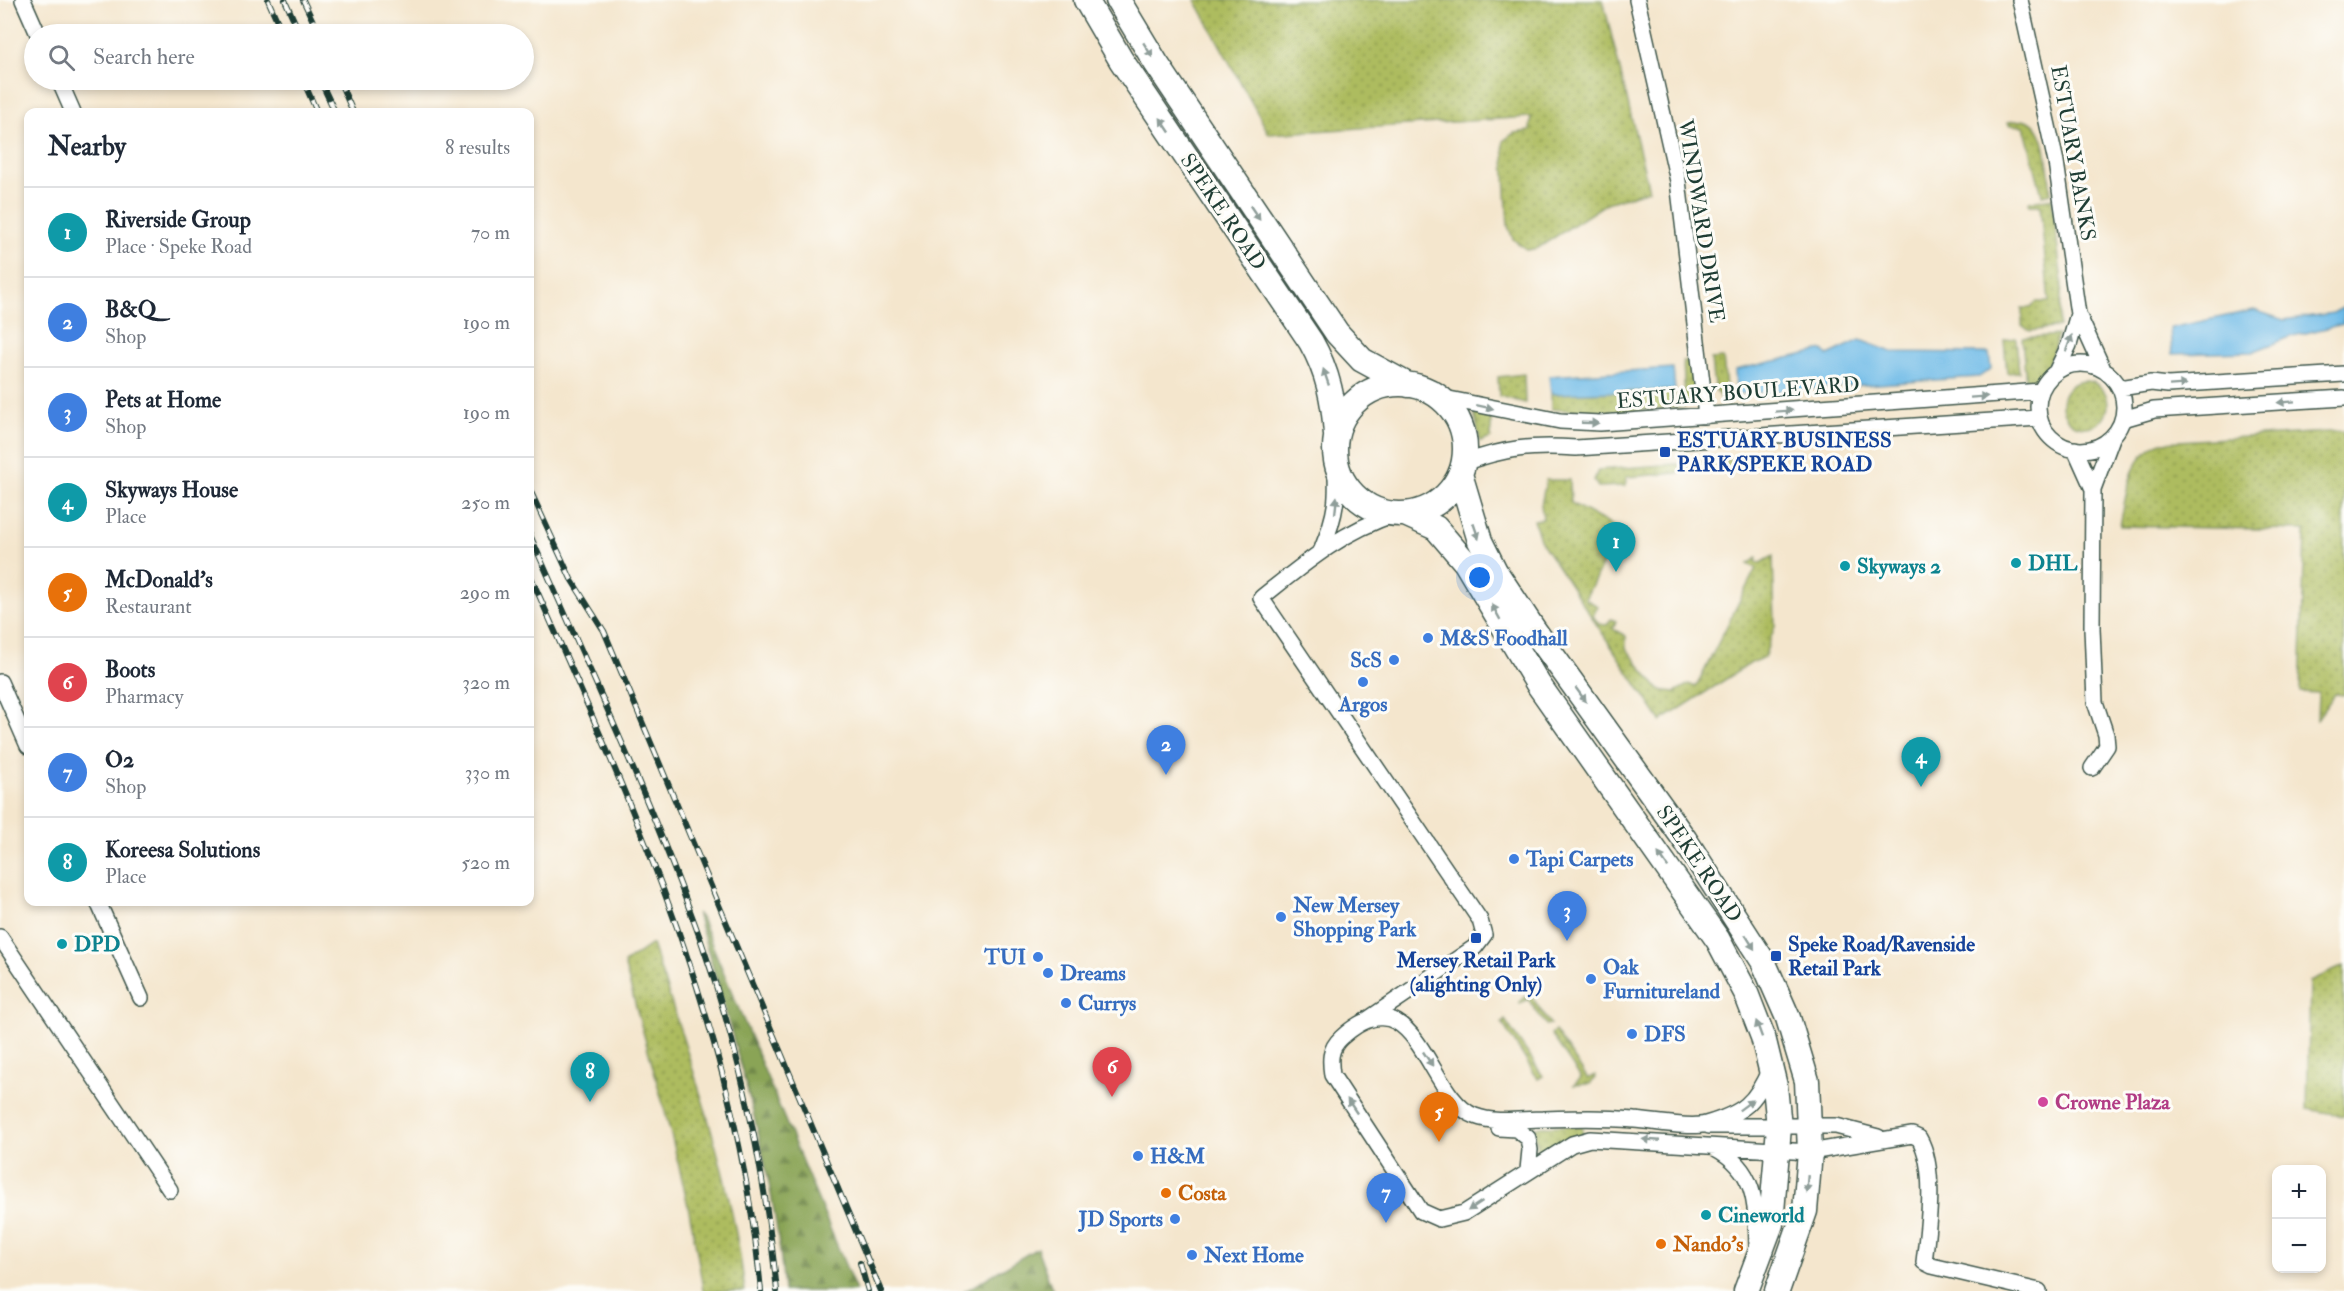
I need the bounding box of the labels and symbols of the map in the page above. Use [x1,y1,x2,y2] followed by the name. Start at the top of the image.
[1142,42,1153,58] one-way arrow
[2044,63,2102,243] street label: ESTUARY BANKS
[1671,116,1730,325] street label: WINDWARD DRIVE
[1159,118,1171,134] one-way arrow
[1174,148,1272,276] street label: SPEKE ROAD
[1250,204,1261,221] one-way arrow
[2064,334,2074,352] one-way arrow
[1321,368,1331,386] one-way arrow
[1615,371,1861,415] street label: ESTUARY BOULEVARD
[2169,380,2188,389] one-way arrow
[1969,392,1988,402] one-way arrow
[2276,397,2295,406] one-way arrow
[1476,403,1494,413] one-way arrow
[1775,406,1794,416] one-way arrow
[1580,418,1599,427] one-way arrow
[1677,427,1892,478] place label: ESTUARY BUSINESS PARK/SPEKE ROAD
[1658,445,1672,459] marker: ESTUARY BUSINESS PARK/SPEKE ROAD
[1331,495,1341,514] one-way arrow
[1472,522,1481,540] one-way arrow
[1596,522,1636,572] pin: 1
[2028,550,2078,577] place label: DHL
[1857,553,1941,580] place label: Skyways 2
[2009,556,2023,570] marker: DHL
[1838,559,1852,573] marker: Skyways 2
[1465,563,1494,592] your location
[1491,603,1501,620] one-way arrow
[1439,625,1568,652] place label: M&S Foodhall
[1421,631,1435,645] marker: M&S Foodhall
[1350,647,1382,674] place label: ScS
[1387,653,1401,667] marker: ScS
[1356,675,1370,689] marker: Argos
[1575,686,1587,702] one-way arrow
[1338,691,1387,718] place label: Argos
[1146,726,1186,775] pin: 2
[1902,738,1940,787] pin: 4
[1650,800,1748,928] street label: SPEKE ROAD
[1525,846,1634,873] place label: Tapi Carpets
[1507,852,1521,866] marker: Tapi Carpets
[1657,853,1669,869] one-way arrow
[1292,892,1417,943] place label: New Mersey Shopping Park
[1548,892,1586,941] pin: 3
[1274,910,1288,924] marker: New Mersey Shopping Park
[74,931,120,958] place label: DPD
[1469,931,1483,945] marker: Mersey Retail Park (alighting Only)
[1788,931,1975,982] place label: Speke Road/Ravenside Retail Park
[1745,934,1756,950] one-way arrow
[55,937,69,951] marker: DPD
[983,944,1027,971] place label: TUI
[1396,947,1556,998] place label: Mersey Retail Park (alighting Only)
[1769,949,1783,963] marker: Speke Road/Ravenside Retail Park
[1031,950,1045,964] marker: TUI
[1603,954,1721,1005] place label: Oak Furnitureland
[1060,960,1126,987] place label: Dreams
[1041,966,1055,980] marker: Dreams
[1584,972,1598,986] marker: Oak Furnitureland
[1078,990,1136,1017] place label: Currys
[1059,996,1073,1010] marker: Currys
[1754,1020,1764,1038] one-way arrow
[1644,1021,1686,1048] place label: DFS
[1625,1027,1639,1041] marker: DFS
[1092,1048,1132,1097] pin: 6
[1422,1050,1434,1066] one-way arrow
[570,1052,610,1102] pin: 8
[2055,1089,2171,1116] place label: Crowne Plaza
[1420,1092,1458,1142] pin: 5
[2036,1095,2050,1109] marker: Crowne Plaza
[1347,1098,1358,1114] one-way arrow
[1738,1099,1754,1111] one-way arrow
[1641,1136,1660,1145] one-way arrow
[1150,1143,1205,1170] place label: H&M
[1131,1149,1145,1163] marker: H&M
[1366,1174,1406,1223] pin: 7
[1802,1174,1812,1193] one-way arrow
[1178,1180,1227,1207] place label: Costa
[1159,1186,1173,1200] marker: Costa
[1467,1200,1483,1211] one-way arrow
[1718,1202,1805,1229] place label: Cineworld
[1078,1206,1163,1233] place label: JD Sports
[1699,1208,1713,1222] marker: Cineworld
[1168,1212,1182,1226] marker: JD Sports
[1672,1231,1743,1258] place label: Nando's
[1654,1237,1668,1251] marker: Nando's
[1203,1242,1304,1269] place label: Next Home
[1185,1248,1199,1262] marker: Next Home

